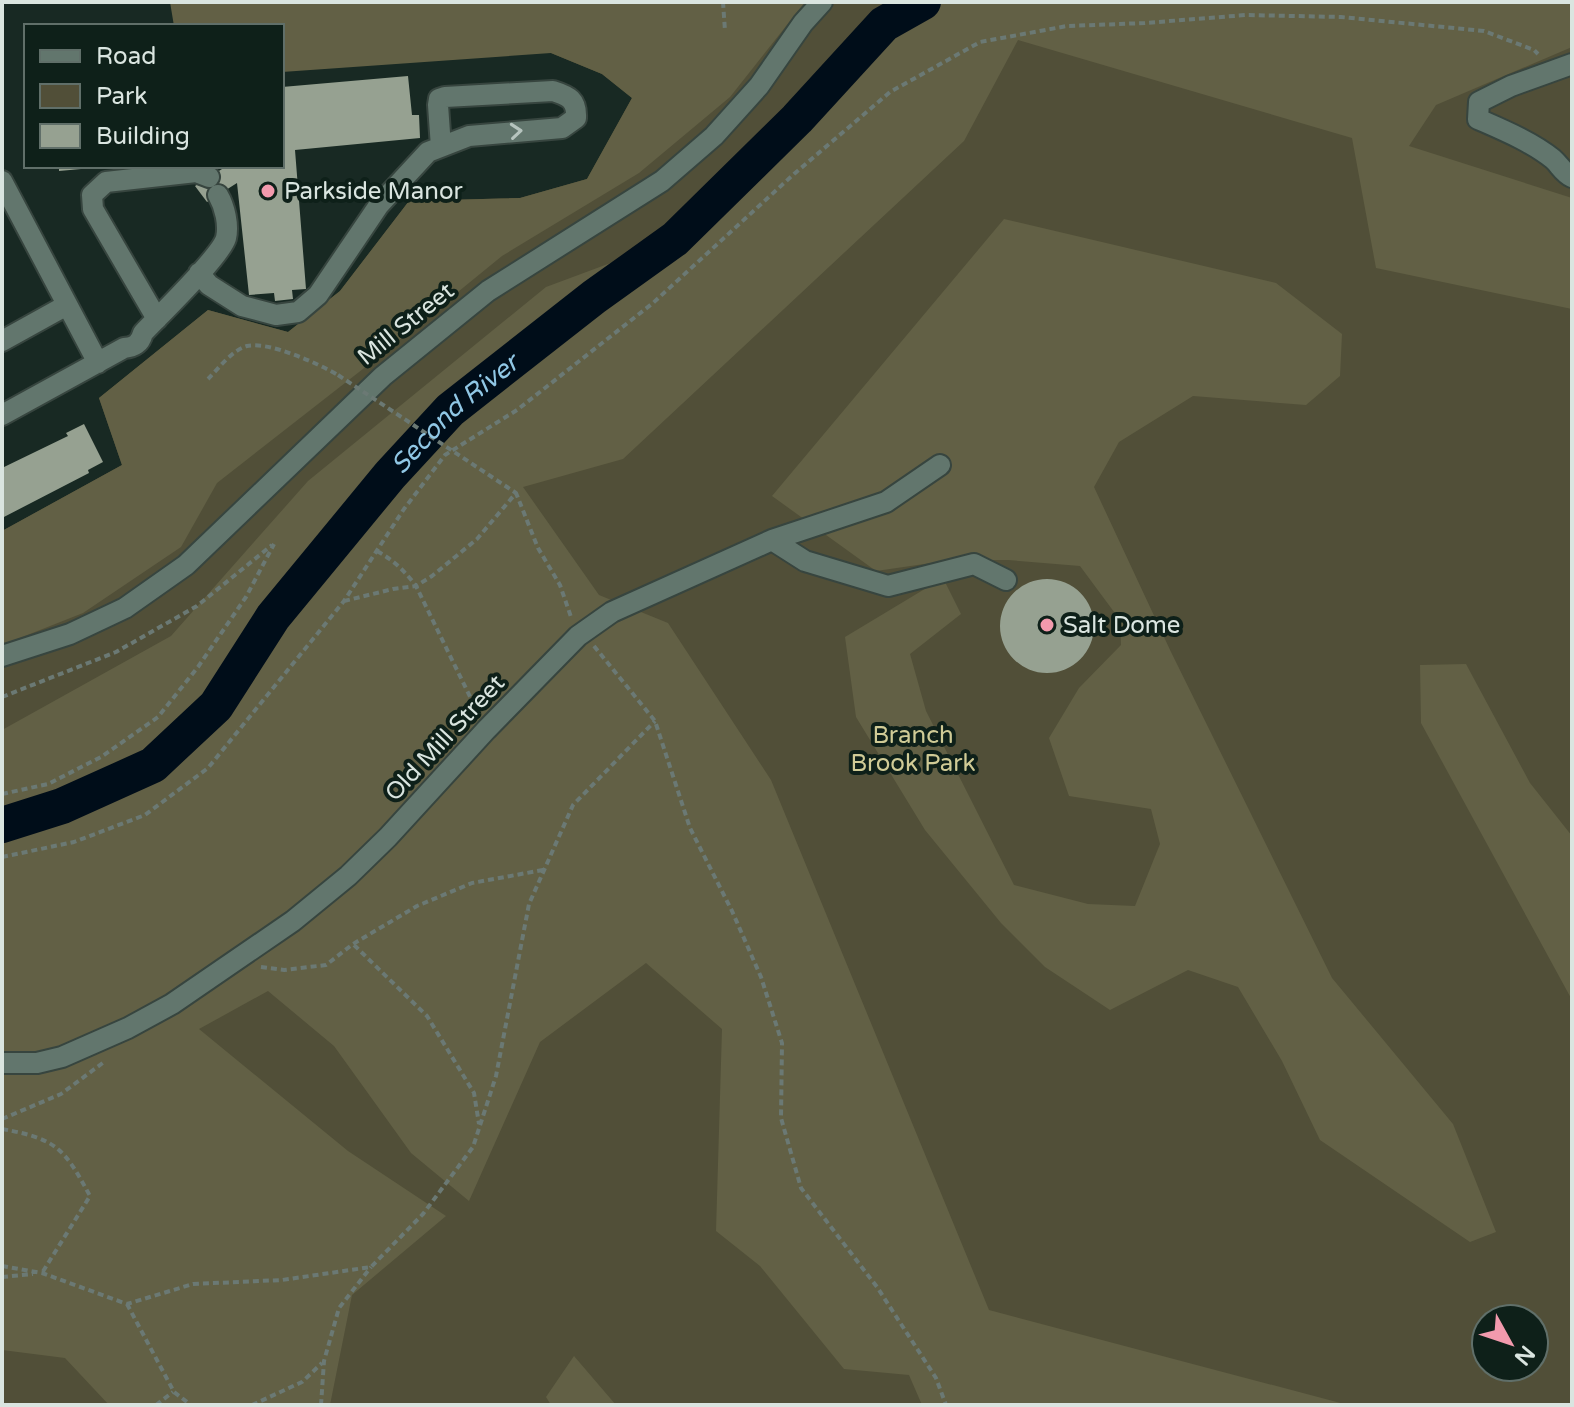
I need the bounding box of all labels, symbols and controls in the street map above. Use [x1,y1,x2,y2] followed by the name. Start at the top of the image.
[24,24,284,168] legend
[96,42,156,71] text: Road
[96,82,147,111] text: Park
[96,122,190,151] text: Building
[510,123,523,140] one-way arrow
[284,177,463,206] place label: Parkside Manor
[259,182,277,200] marker: Parkside Manor
[352,276,460,372] street label: Mill Street
[384,345,527,480] water label: Second River
[1063,611,1180,640] place label: Salt Dome
[1038,616,1056,634] marker: Salt Dome
[379,669,511,807] street label: Old Mill Street
[850,721,976,778] park label: Branch Brook Park
[1470,1303,1550,1383] north arrow
[1509,1340,1540,1370] text: N

